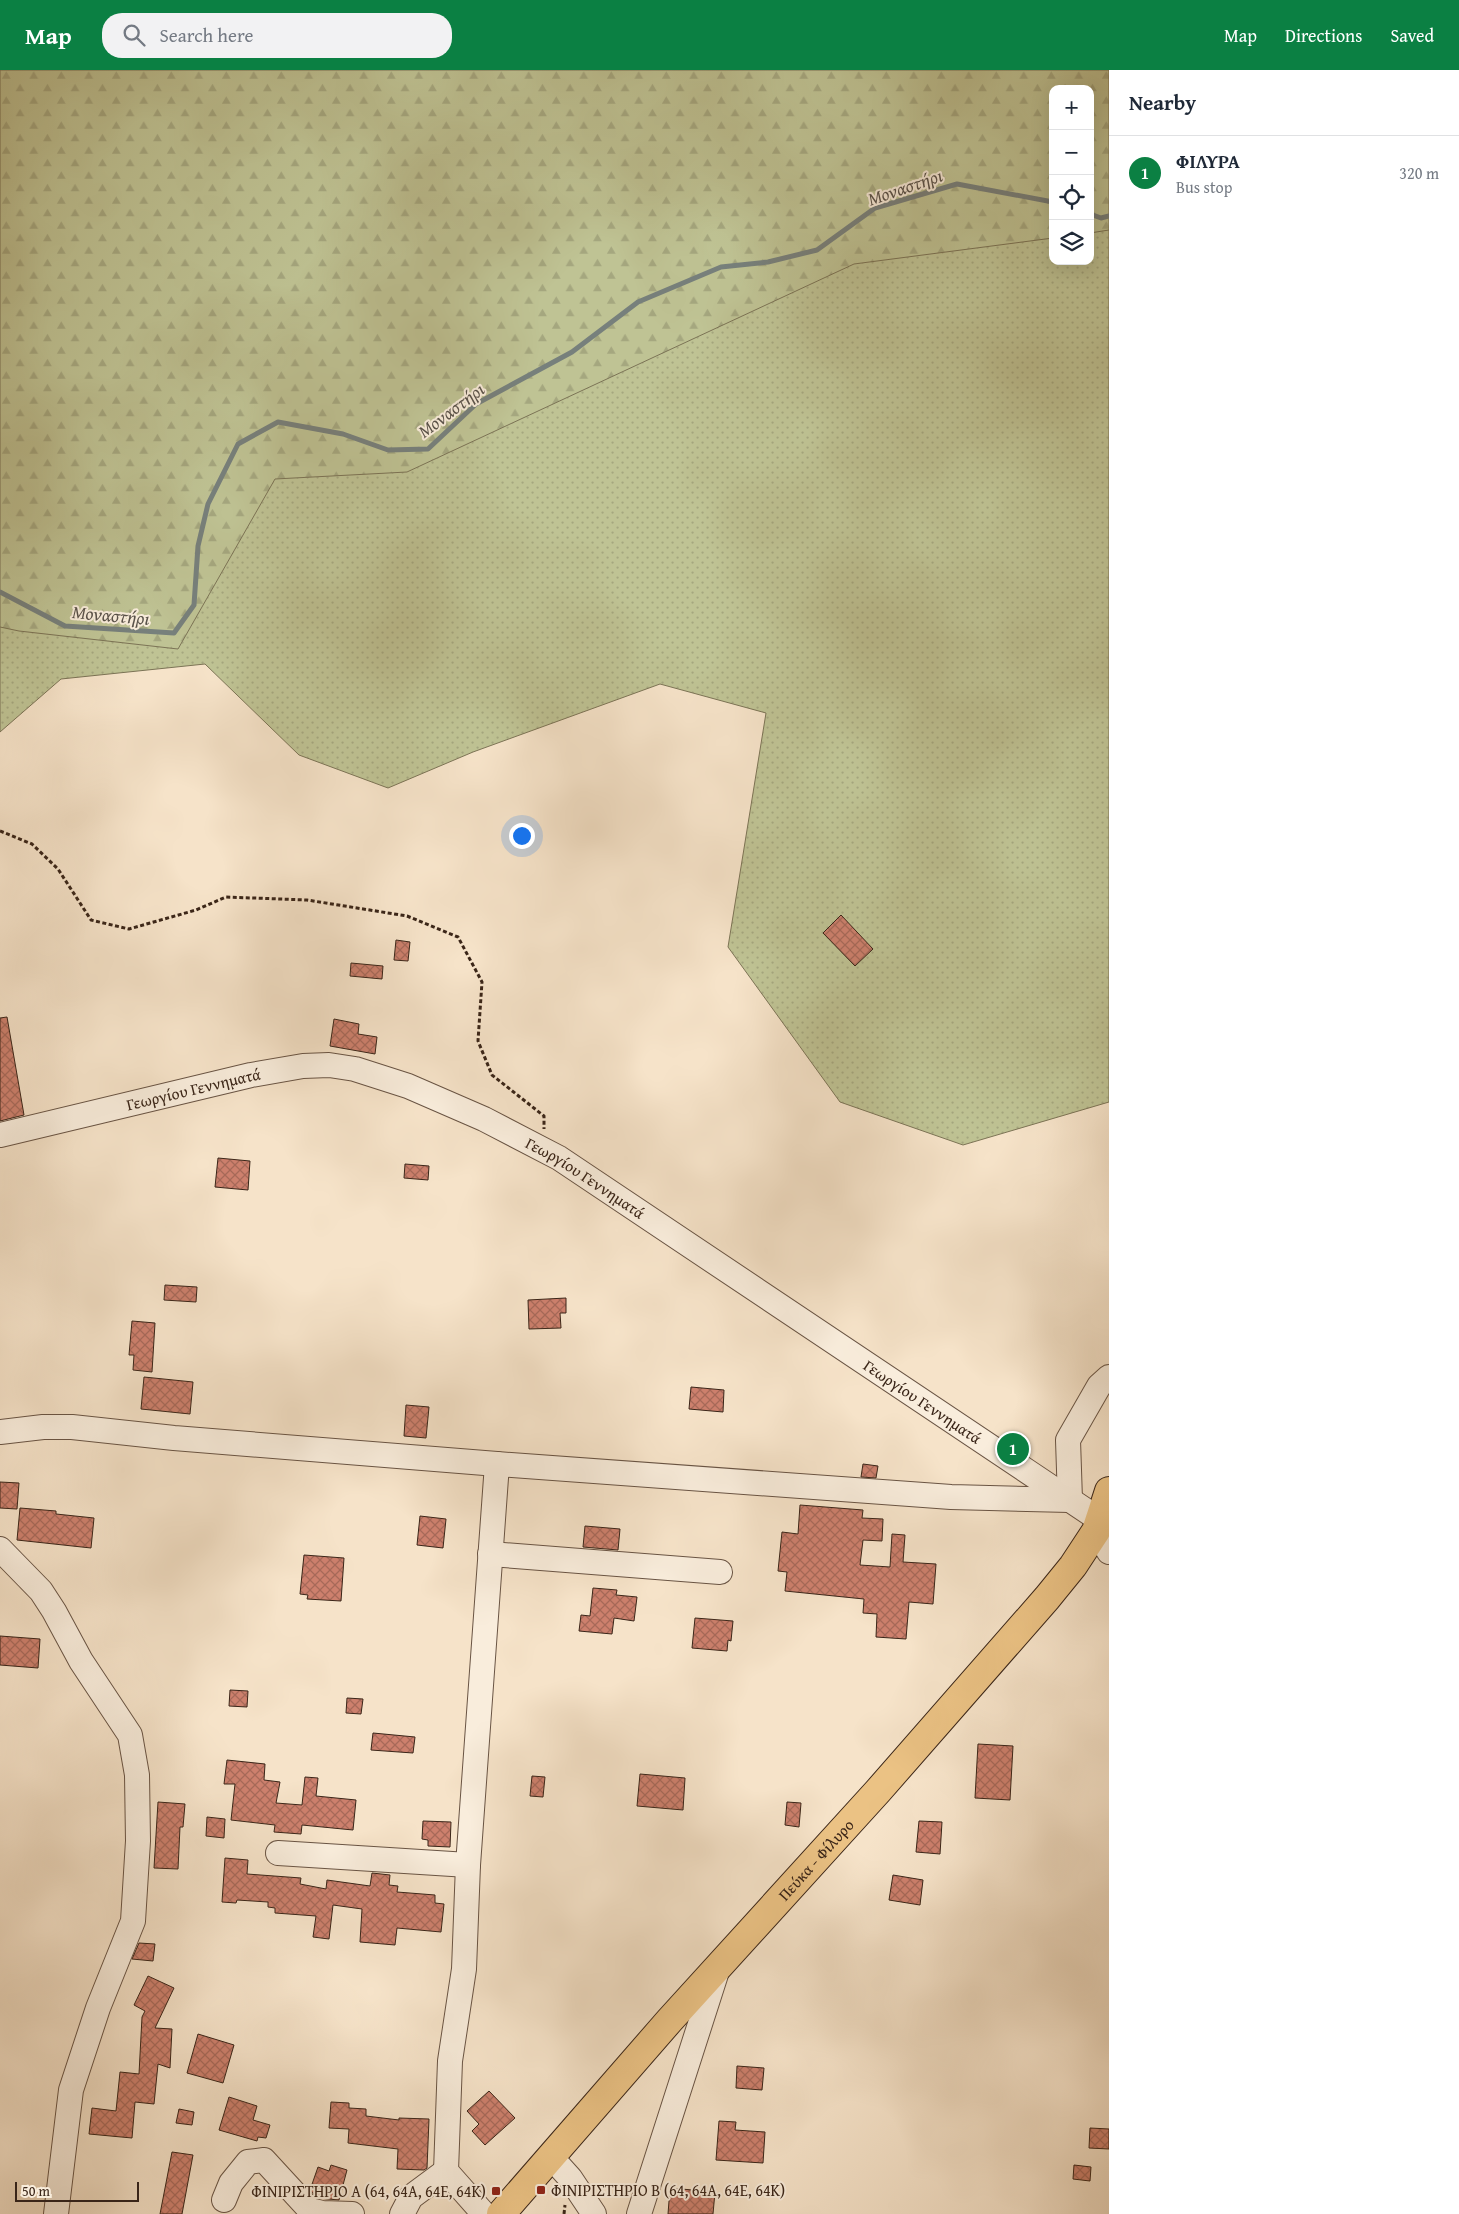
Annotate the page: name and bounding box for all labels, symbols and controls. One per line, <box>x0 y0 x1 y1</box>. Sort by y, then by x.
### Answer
search box <box>102 13 452 58</box>
text: Map <box>25 18 72 53</box>
icon: search <box>120 21 148 49</box>
text: Search here <box>160 21 253 49</box>
text: Map <box>1224 22 1257 49</box>
text: Directions <box>1285 22 1362 49</box>
text: Saved <box>1390 22 1434 49</box>
map controls <box>1049 85 1094 265</box>
button: + <box>1049 85 1094 130</box>
text: Nearby <box>1129 87 1196 118</box>
button: − <box>1049 130 1094 175</box>
text: ΦΙΛΥΡΑ <box>1176 147 1240 175</box>
text: 1 <box>1141 161 1149 185</box>
text: 320 m <box>1399 161 1439 185</box>
water label: Μοναστήρι <box>864 162 946 212</box>
button: locate <box>1049 175 1094 220</box>
text: Bus stop <box>1176 175 1232 199</box>
button: layers <box>1049 220 1094 265</box>
water label: Μοναστήρι <box>412 376 490 444</box>
water label: Μοναστήρι <box>71 598 151 632</box>
your location <box>509 823 535 849</box>
street label: Γεωργίου Γεννηματά <box>124 1061 263 1116</box>
street label: Γεωργίου Γεννηματά <box>521 1131 650 1225</box>
street label: Γεωργίου Γεννηματά <box>859 1353 987 1450</box>
pin: 1 <box>997 1430 1029 1468</box>
street label: Πεύκα - Φίλυρο <box>772 1813 859 1906</box>
place label: ΦΙΝΙΡΙΣΤΗΡΙΟ B (64, 64Α, 64Ε, 64Κ) <box>551 2178 785 2202</box>
scale bar <box>15 2179 139 2202</box>
place label: ΦΙΝΙΡΙΣΤΗΡΙΟ A (64, 64Α, 64Ε, 64Κ) <box>251 2179 486 2203</box>
text: 50 m <box>22 2181 50 2201</box>
marker: ΦΙΝΙΡΙΣΤΗΡΙΟ B (64, 64Α, 64Ε, 64Κ) <box>535 2184 547 2196</box>
marker: ΦΙΝΙΡΙΣΤΗΡΙΟ A (64, 64Α, 64Ε, 64Κ) <box>490 2185 502 2197</box>

